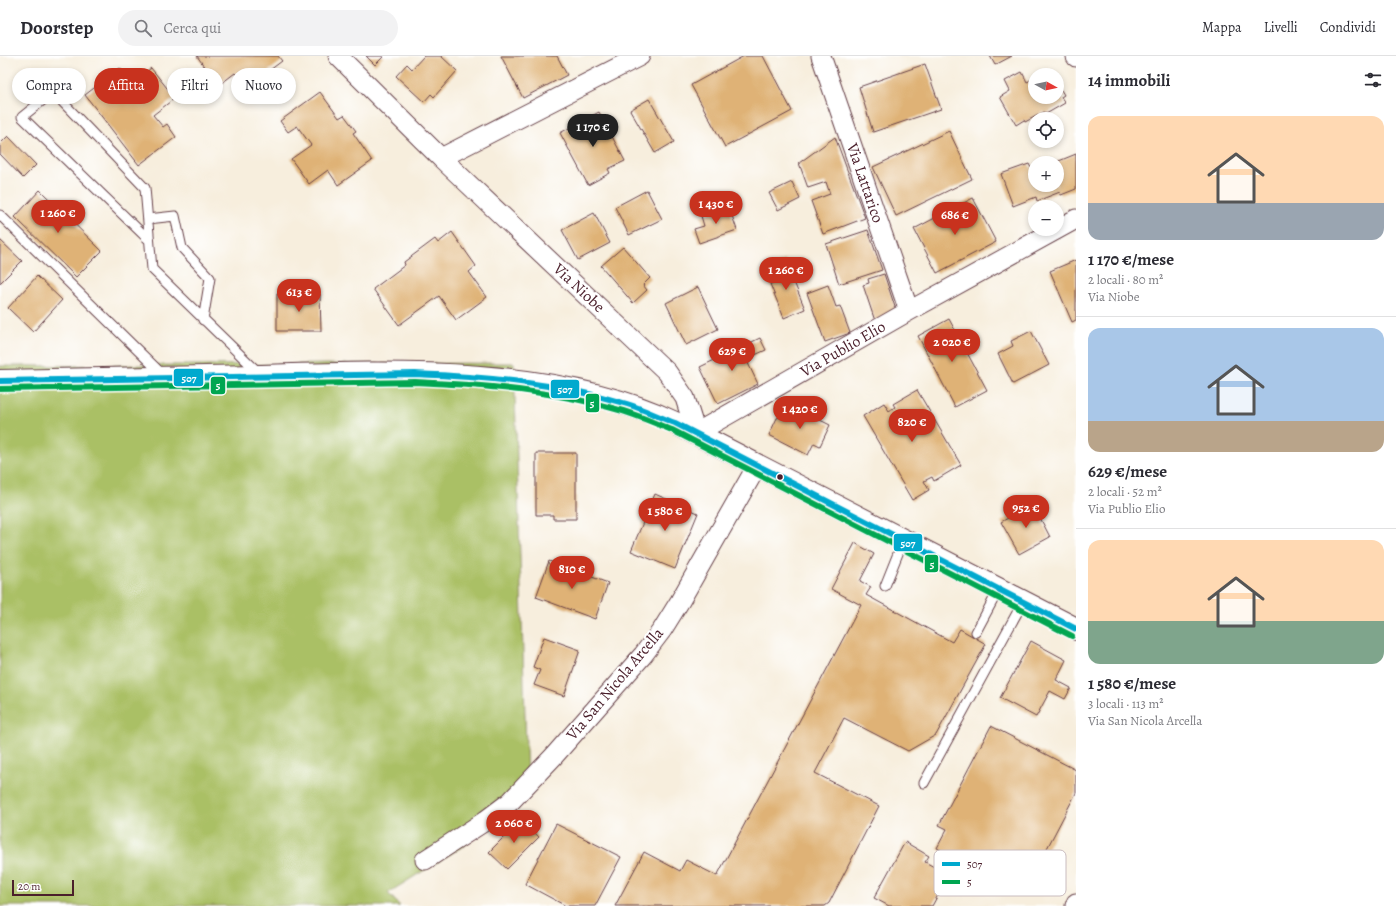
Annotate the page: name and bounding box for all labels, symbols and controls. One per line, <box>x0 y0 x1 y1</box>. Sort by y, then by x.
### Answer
search box <box>118 10 398 46</box>
text: Doorstep <box>20 15 94 41</box>
icon: search <box>132 17 154 39</box>
text: Cerca qui <box>164 18 221 38</box>
text: Mappa <box>1202 18 1242 37</box>
text: Livelli <box>1264 18 1298 37</box>
text: Condividi <box>1320 18 1376 37</box>
chip: Compra <box>12 68 86 104</box>
chip: Affitta <box>94 68 159 104</box>
chip: Filtri <box>167 68 223 104</box>
chip: Nuovo <box>231 68 296 104</box>
north arrow <box>1028 68 1064 104</box>
map controls <box>1028 68 1064 236</box>
text: 14 immobili <box>1088 69 1170 92</box>
icon: filters <box>1362 69 1384 91</box>
button: locate <box>1028 112 1064 148</box>
pin: 1 170 € <box>556 114 630 148</box>
text: 1 170 € <box>576 118 610 135</box>
street label: Via Lattarico <box>841 139 889 226</box>
icon: home <box>1200 142 1272 214</box>
button: + <box>1028 156 1064 192</box>
pin: 1 430 € <box>679 191 753 225</box>
text: 1 430 € <box>699 195 733 212</box>
pin: 1 260 € <box>21 200 95 234</box>
button: − <box>1028 200 1064 236</box>
pin: 686 € <box>927 202 983 236</box>
text: 1 260 € <box>40 204 76 221</box>
text: 686 € <box>941 206 969 223</box>
text: 1 170 €/mese <box>1088 248 1174 271</box>
pin: 1 260 € <box>749 257 823 291</box>
street label: Via Niobe <box>548 258 610 318</box>
text: 1 260 € <box>768 261 804 278</box>
text: 2 locali · 80 m² <box>1088 271 1163 288</box>
pin: 613 € <box>271 279 327 313</box>
text: 613 € <box>286 283 312 300</box>
text: Via Niobe <box>1088 288 1140 305</box>
street label: Via Publio Elio <box>795 316 890 383</box>
pin: 2 020 € <box>915 329 989 363</box>
text: 2 020 € <box>933 333 971 350</box>
pin: 629 € <box>704 338 760 372</box>
text: 629 € <box>718 342 746 359</box>
icon: home <box>1200 354 1272 426</box>
line badge: 507 <box>173 368 204 387</box>
text: 507 <box>182 371 197 386</box>
line badge: 5 <box>210 376 226 395</box>
text: 5 <box>216 378 221 393</box>
line badge: 507 <box>550 379 580 399</box>
text: 507 <box>558 382 573 397</box>
line badge: 5 <box>585 393 600 413</box>
text: 5 <box>590 396 595 411</box>
pin: 1 420 € <box>763 396 837 430</box>
text: 1 420 € <box>782 400 818 417</box>
pin: 820 € <box>884 409 940 443</box>
text: 820 € <box>898 413 926 430</box>
text: 629 €/mese <box>1088 460 1167 483</box>
unlabelled marker <box>775 472 785 482</box>
text: 2 locali · 52 m² <box>1088 483 1162 500</box>
pin: 952 € <box>998 495 1054 529</box>
pin: 1 580 € <box>628 498 702 532</box>
text: 952 € <box>1012 499 1040 516</box>
text: Via Publio Elio <box>1088 500 1165 517</box>
text: 1 580 € <box>648 502 682 519</box>
line badge: 507 <box>893 533 923 552</box>
text: 507 <box>901 536 916 551</box>
line badge: 5 <box>924 554 939 573</box>
pin: 810 € <box>544 556 600 590</box>
text: 5 <box>930 557 935 572</box>
text: 810 € <box>558 560 586 577</box>
icon: home <box>1200 566 1272 638</box>
street label: Via San Nicola Arcella <box>561 623 669 746</box>
text: 1 580 €/mese <box>1088 672 1176 695</box>
text: 3 locali · 113 m² <box>1088 695 1164 712</box>
text: Via San Nicola Arcella <box>1088 712 1202 729</box>
pin: 2 060 € <box>477 810 551 844</box>
text: 2 060 € <box>495 814 533 831</box>
legend <box>934 850 1066 896</box>
text: 507 <box>967 857 983 872</box>
text: 5 <box>967 875 972 890</box>
scale bar <box>12 878 74 897</box>
text: 20 m <box>18 879 40 894</box>

